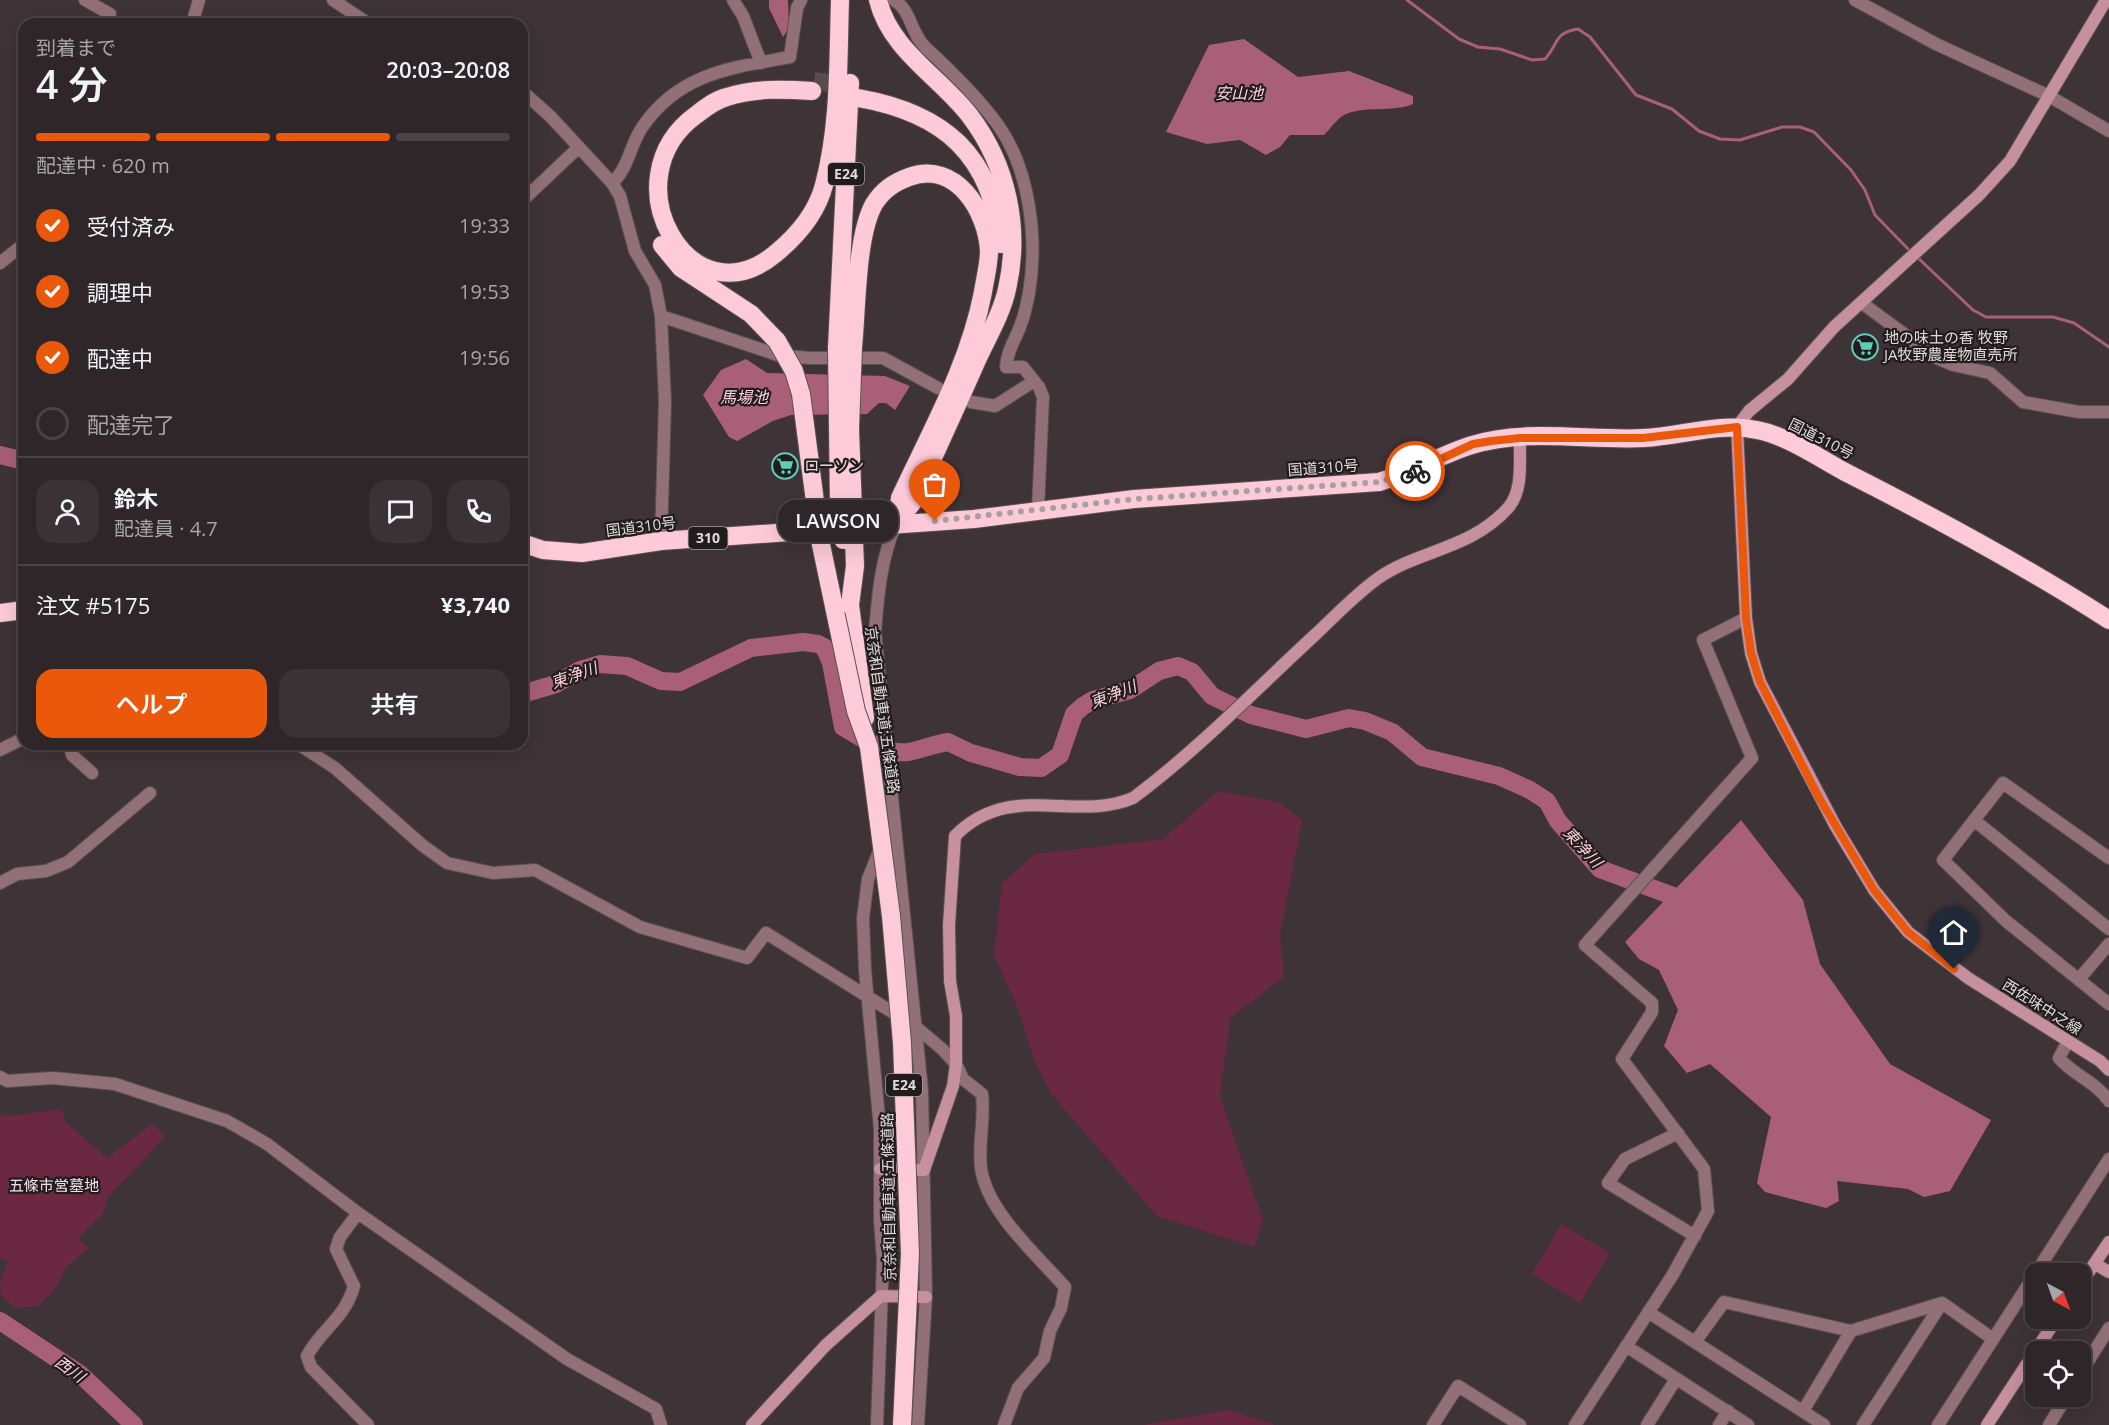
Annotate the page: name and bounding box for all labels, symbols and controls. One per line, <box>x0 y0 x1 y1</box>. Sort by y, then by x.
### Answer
text: 到着まで <box>36 34 116 61</box>
text: 20:03–20:08 <box>386 54 510 84</box>
text: 4 分 <box>36 57 107 110</box>
water label: 安山池 <box>1215 82 1265 104</box>
text: 配達中 · 620 m <box>36 152 170 179</box>
road number: E24 <box>828 163 864 185</box>
icon: check <box>36 209 69 242</box>
text: 受付済み <box>87 211 175 241</box>
text: 19:33 <box>459 212 510 239</box>
icon: check <box>36 275 69 308</box>
text: 調理中 <box>87 277 153 307</box>
text: 19:53 <box>459 278 510 305</box>
place label: 地の味土の香 牧野 JA牧野農産物直売所 <box>1882 327 2018 364</box>
supermarket icon: 地の味土の香 牧野 JA牧野農産物直売所 <box>1850 332 1880 362</box>
icon: check <box>36 341 69 374</box>
text: 配達中 <box>87 343 153 373</box>
text: 19:56 <box>459 344 510 371</box>
water label: 馬場池 <box>720 386 770 408</box>
text: 配達完了 <box>87 409 175 439</box>
street label: 国道310号 <box>1785 413 1858 463</box>
courier <box>1385 441 1445 501</box>
supermarket icon: ローソン <box>770 451 800 481</box>
place label: ローソン <box>804 455 864 475</box>
street label: 国道310号 <box>1287 455 1359 479</box>
icon: bike <box>1399 455 1432 488</box>
pin <box>909 459 960 521</box>
icon: bag <box>918 468 951 501</box>
button: person <box>36 480 99 543</box>
button: chat <box>369 480 432 543</box>
button: phone <box>447 480 510 543</box>
text: 鈴木 <box>114 483 158 513</box>
callout: LAWSON <box>779 500 899 542</box>
text: LAWSON <box>795 507 881 534</box>
street label: 国道310号 <box>605 512 677 540</box>
text: 配達員 · 4.7 <box>114 515 218 542</box>
road number: 310 <box>688 527 728 549</box>
text: ¥3,740 <box>441 589 510 619</box>
text: 注文 #5175 <box>36 590 150 620</box>
street label: 京奈和自動車道;五條道路 <box>861 625 905 795</box>
water label: 東浄川 <box>548 656 602 694</box>
button: ヘルプ <box>36 669 267 738</box>
button: 共有 <box>279 669 510 738</box>
water label: 東浄川 <box>1087 674 1141 713</box>
water label: 東浄川 <box>1559 822 1609 874</box>
pin <box>1928 907 1979 969</box>
icon: home <box>1937 916 1970 949</box>
street label: 西佐味中之線 <box>1999 974 2086 1038</box>
road number: E24 <box>886 1074 922 1096</box>
street label: 京奈和自動車道;五條道路 <box>877 1112 899 1282</box>
park label: 五條市営墓地 <box>9 1175 99 1195</box>
north arrow <box>2025 1263 2091 1329</box>
map controls <box>2025 1263 2091 1407</box>
button: locate <box>2025 1341 2091 1407</box>
water label: 西川 <box>51 1351 91 1388</box>

